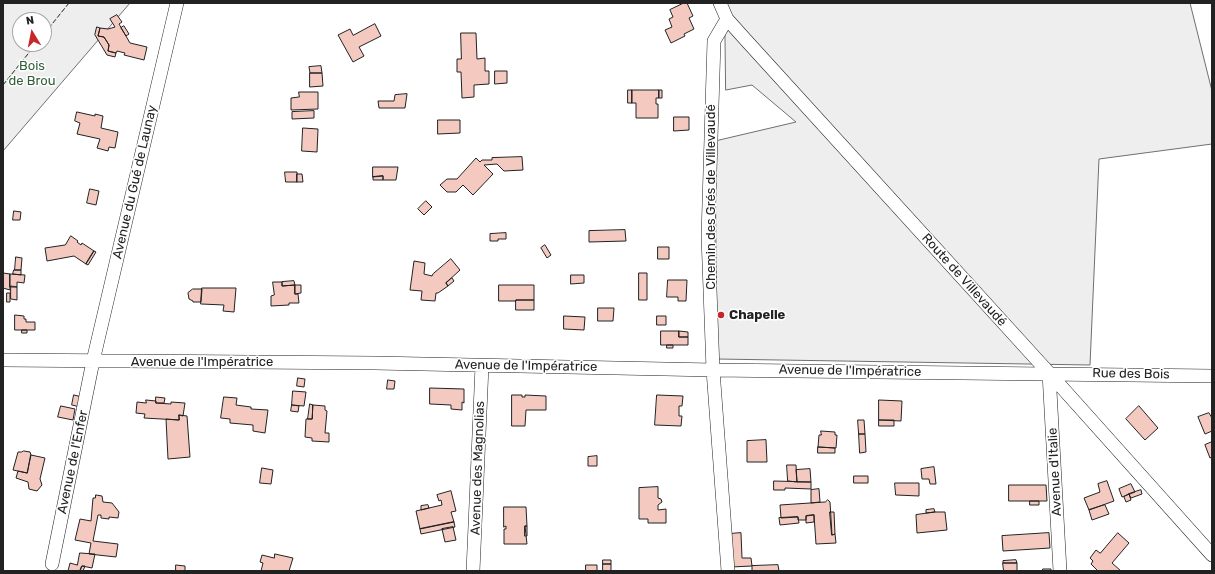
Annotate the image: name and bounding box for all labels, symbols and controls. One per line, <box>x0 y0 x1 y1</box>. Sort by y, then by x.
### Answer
north arrow <box>12 12 52 52</box>
text: N <box>25 14 35 28</box>
park label: Bois de Brou <box>9 58 55 89</box>
street label: Avenue du Gué de Launay <box>110 104 160 260</box>
street label: Chemin des Grés de Villevaudé <box>703 104 719 290</box>
street label: Route de Villevaudé <box>918 230 1010 330</box>
place label: Chapelle <box>729 307 785 323</box>
marker: Chapelle <box>716 310 726 320</box>
street label: Avenue de l'Impératrice <box>131 354 273 370</box>
street label: Avenue de l'Impératrice <box>455 357 597 375</box>
street label: Avenue de l'Impératrice <box>779 362 921 380</box>
street label: Rue des Bois <box>1092 366 1170 382</box>
street label: Avenue des Magnolias <box>468 401 488 535</box>
street label: Avenue de l'Enfer <box>54 409 92 515</box>
street label: Avenue d'Italie <box>1045 427 1065 517</box>

